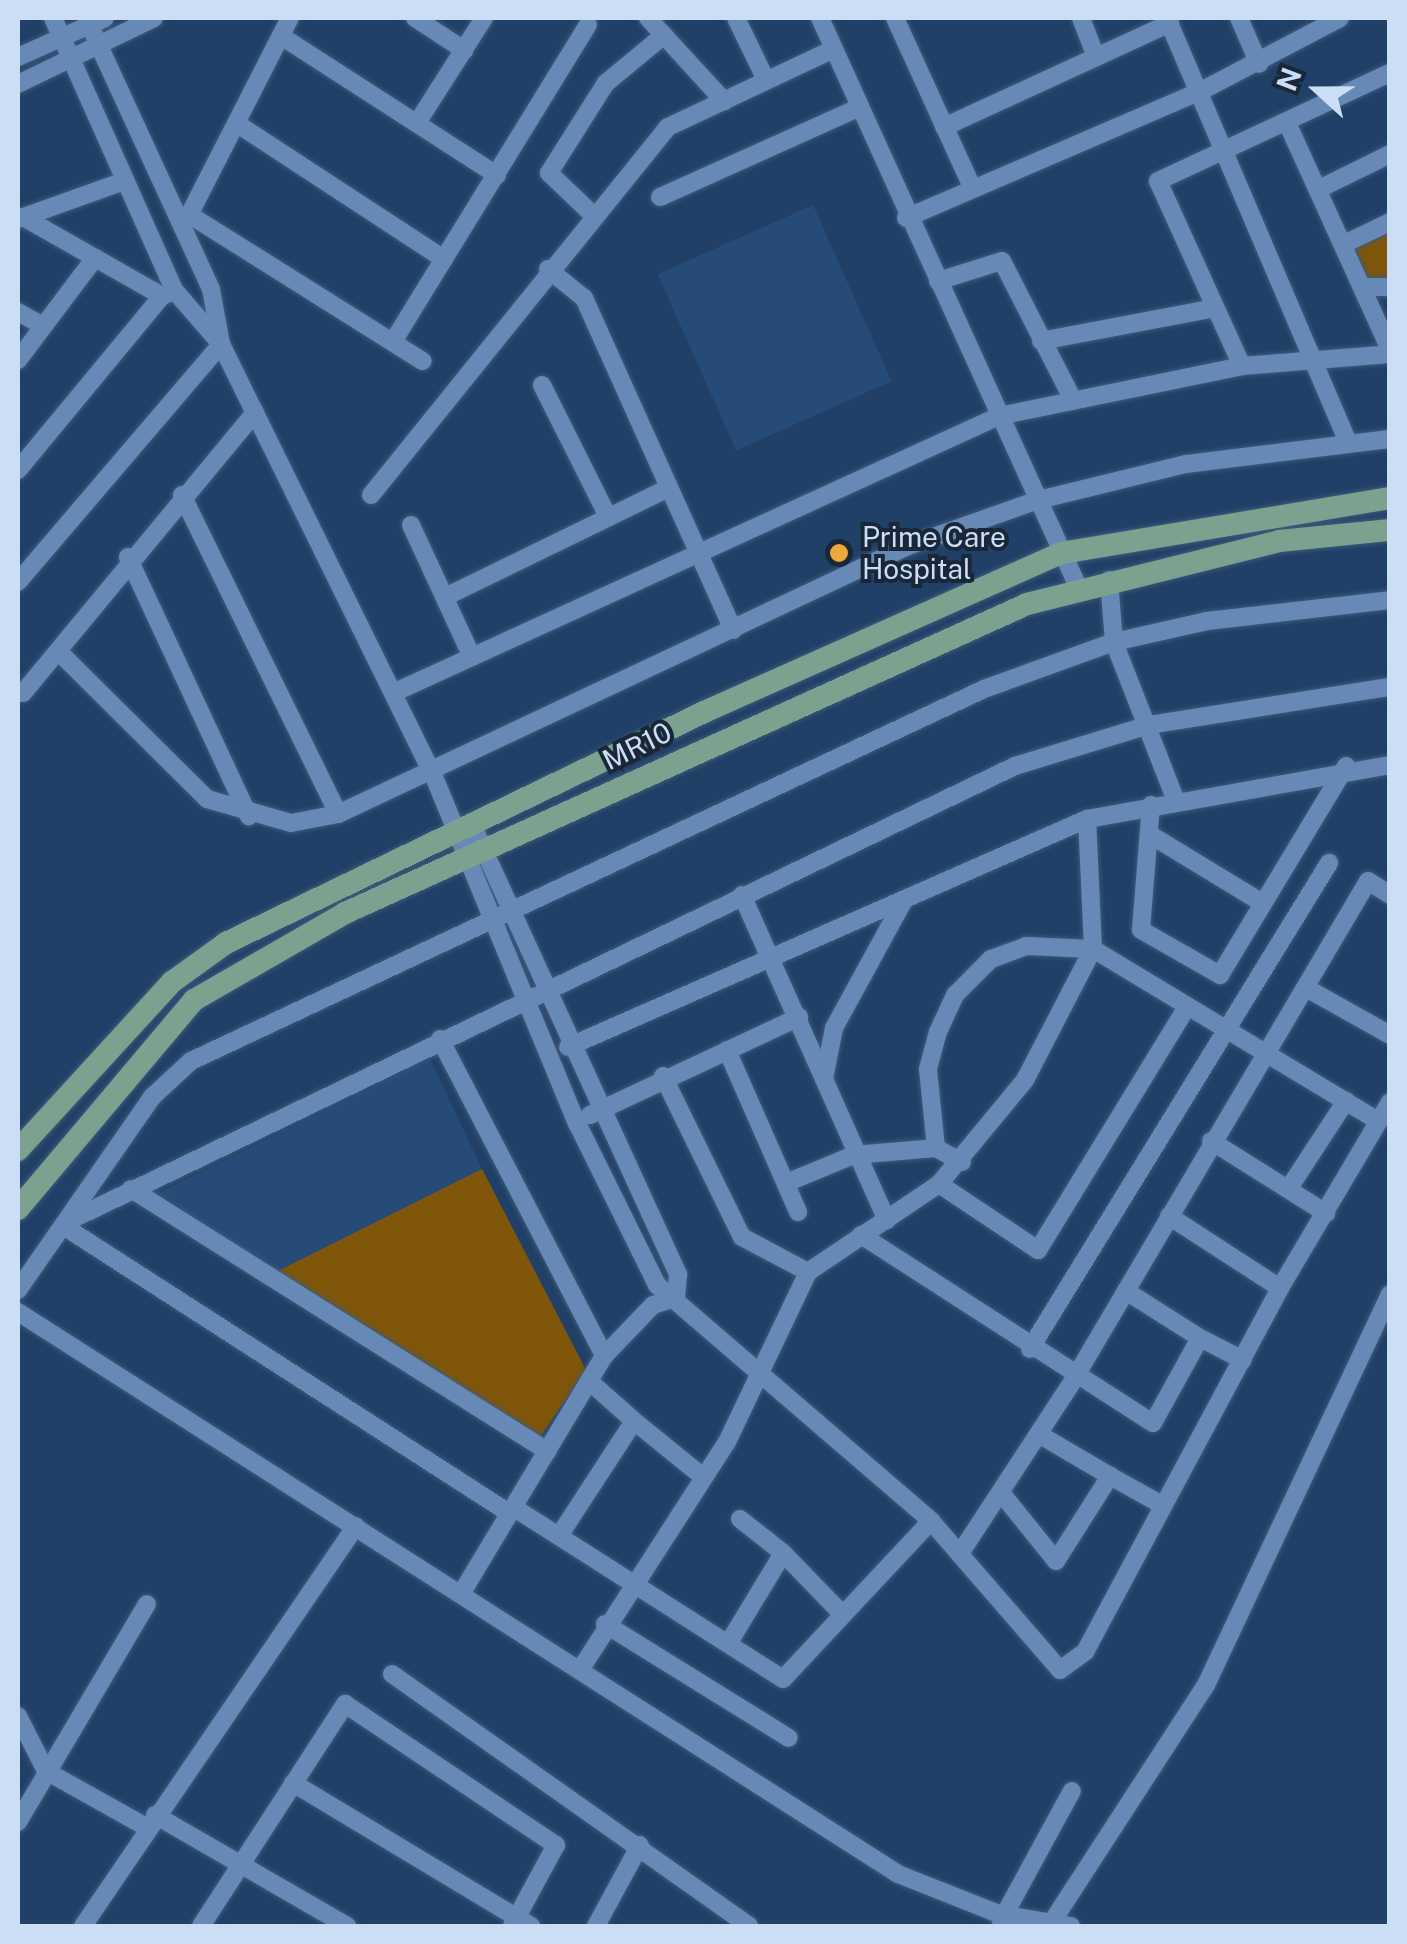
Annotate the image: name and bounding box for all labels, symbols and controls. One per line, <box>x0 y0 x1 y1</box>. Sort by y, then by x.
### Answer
north arrow <box>1267 40 1367 140</box>
text: N <box>1269 63 1308 95</box>
place label: Prime Care Hospital <box>862 520 1006 586</box>
marker: Prime Care Hospital <box>826 540 852 566</box>
street label: MR10 <box>597 715 677 777</box>

